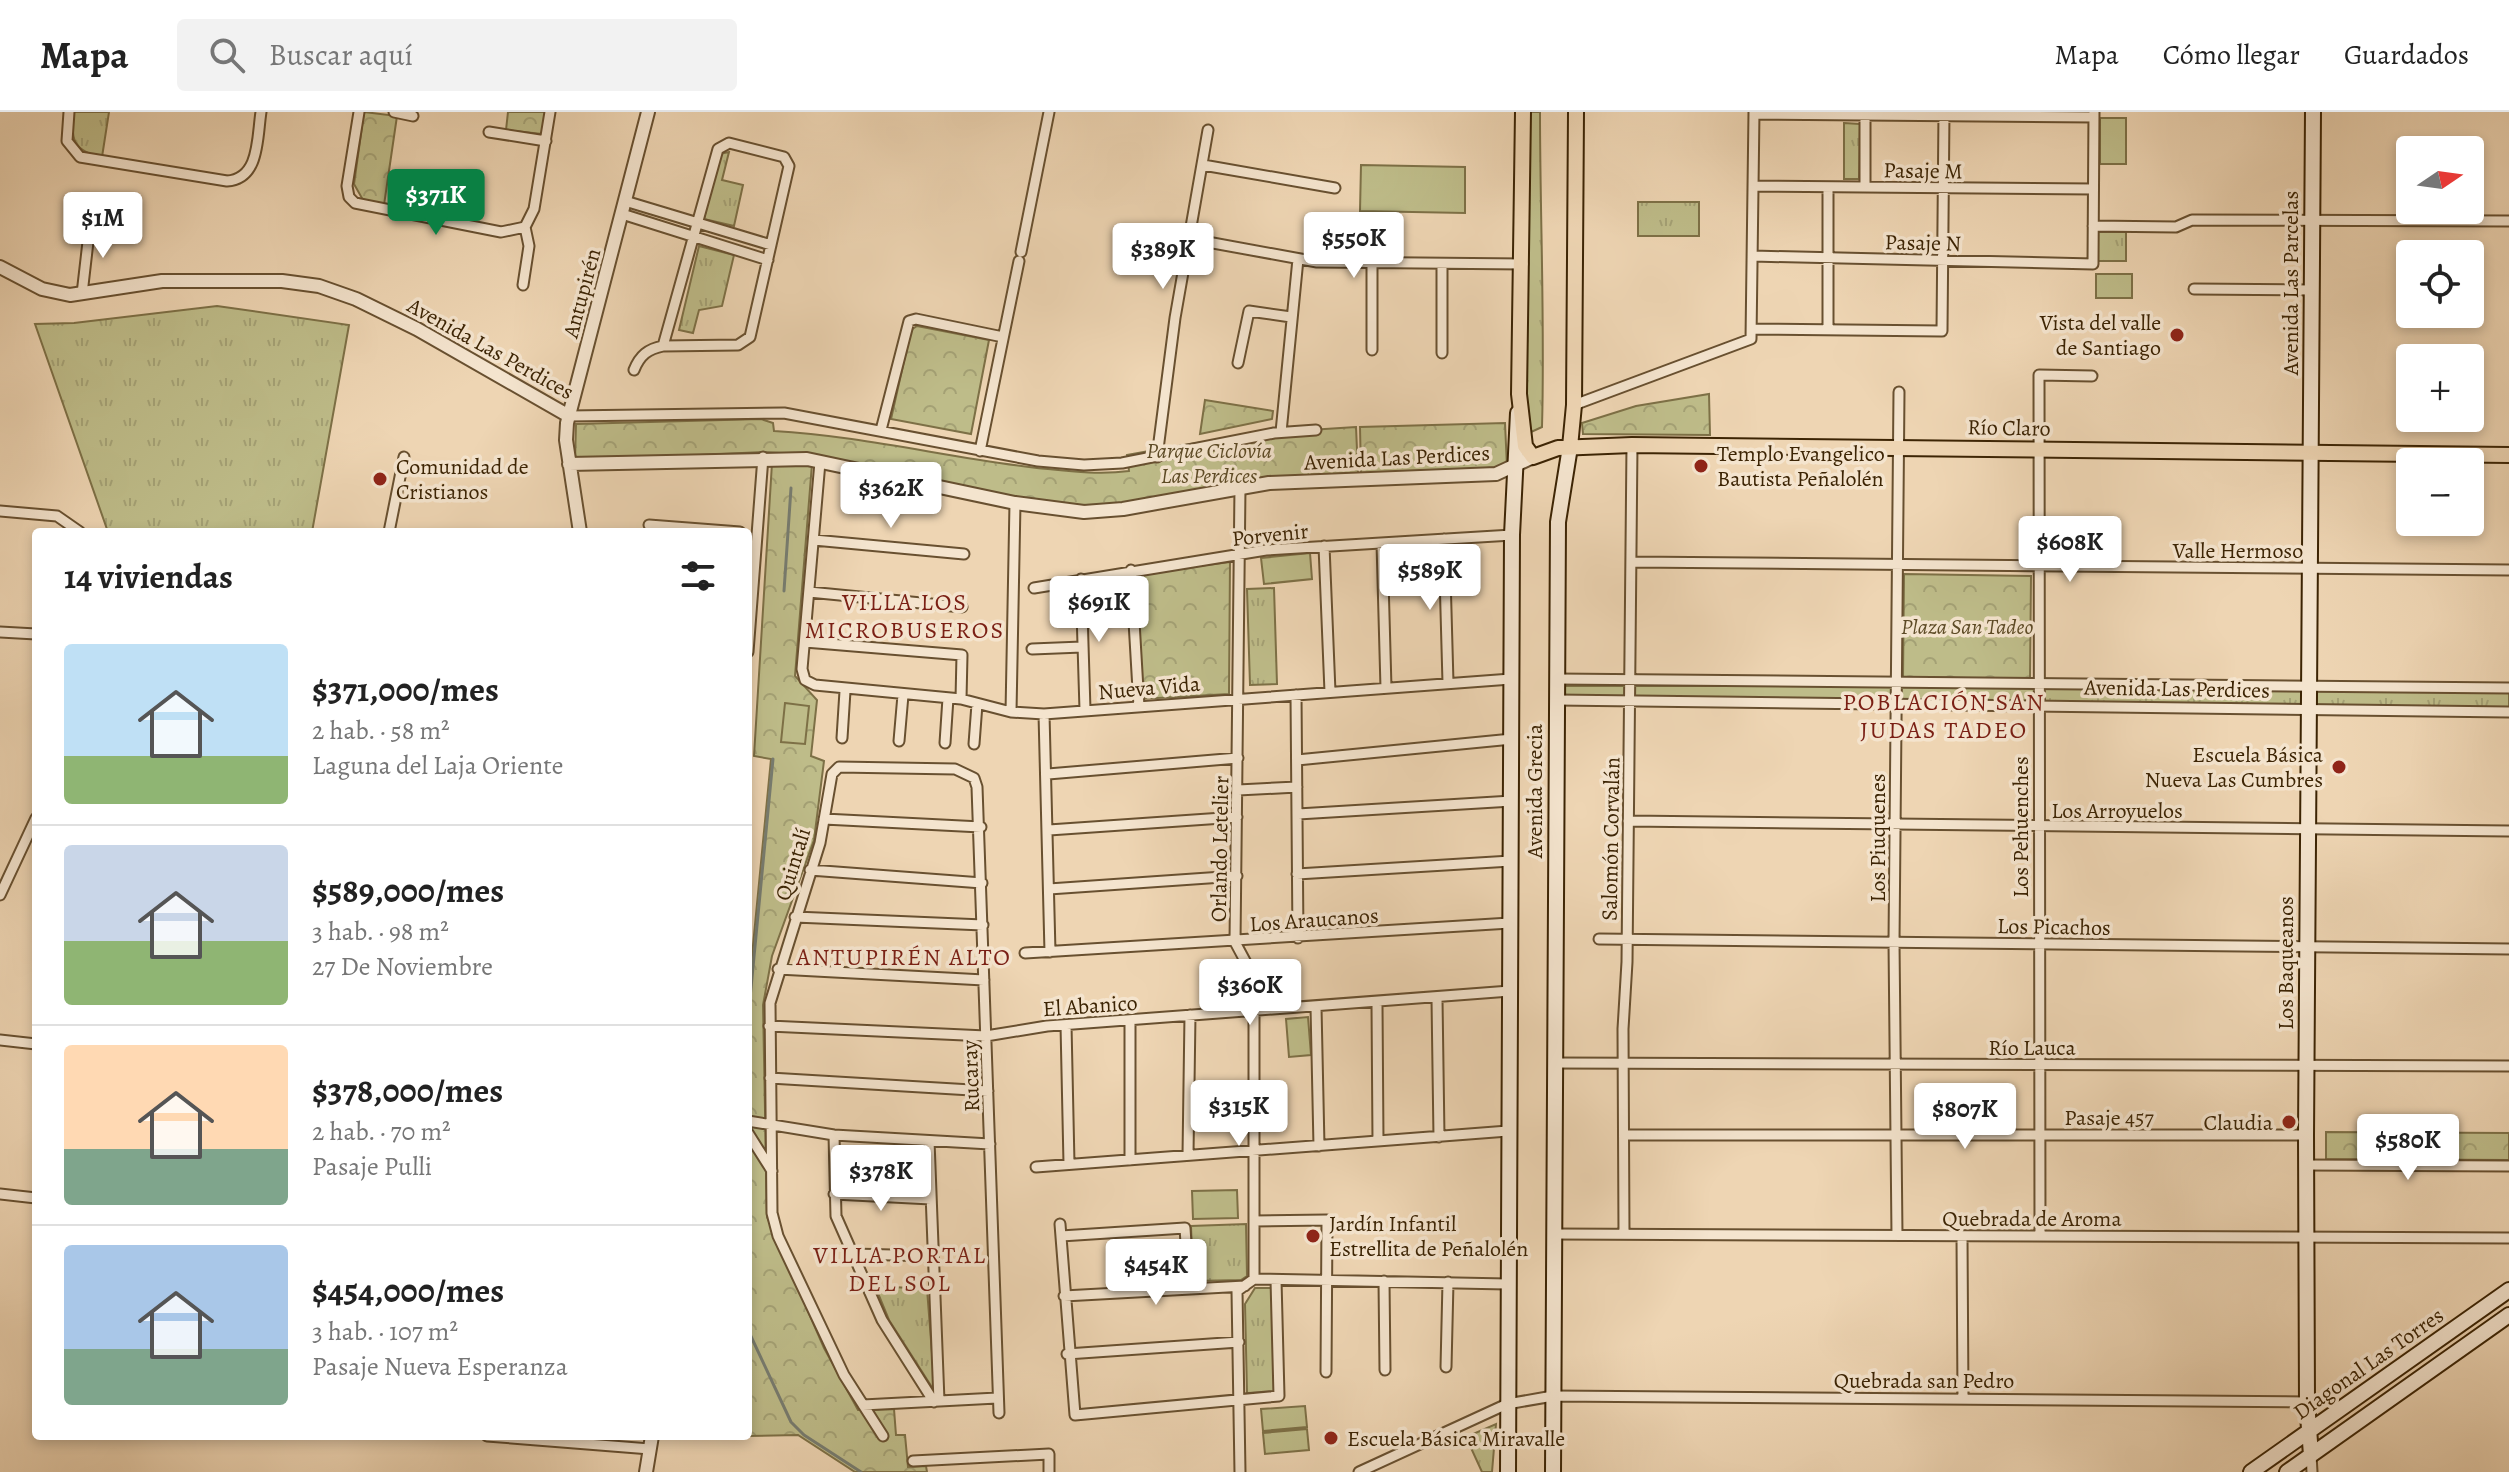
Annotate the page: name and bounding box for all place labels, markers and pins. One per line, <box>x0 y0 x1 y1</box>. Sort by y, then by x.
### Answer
pin: $371K <box>380 169 492 237</box>
pin: $1M <box>64 192 142 260</box>
pin: $550K <box>1298 212 1410 280</box>
pin: $389K <box>1107 223 1219 291</box>
place label: Vista del valle de Santiago <box>2039 308 2161 363</box>
marker: Vista del valle de Santiago <box>2168 326 2186 344</box>
place label: Templo Evangelico Bautista Peñalolén <box>1717 439 1885 494</box>
place label: Comunidad de Cristianos <box>396 452 529 507</box>
marker: Templo Evangelico Bautista Peñalolén <box>1692 457 1710 475</box>
pin: $362K <box>835 462 947 530</box>
marker: Comunidad de Cristianos <box>371 470 389 488</box>
pin: $608K <box>2014 516 2126 584</box>
pin: $589K <box>1374 544 1486 612</box>
pin: $691K <box>1043 576 1155 644</box>
place label: Escuela Básica Nueva Las Cumbres <box>2145 740 2324 795</box>
marker: Escuela Básica Nueva Las Cumbres <box>2330 758 2348 776</box>
pin: $360K <box>1194 959 1306 1027</box>
pin: $315K <box>1183 1080 1295 1148</box>
pin: $807K <box>1909 1083 2021 1151</box>
place label: Claudia <box>2203 1108 2274 1138</box>
marker: Claudia <box>2280 1113 2298 1131</box>
pin: $580K <box>2352 1114 2464 1182</box>
pin: $378K <box>825 1145 937 1213</box>
place label: Jardín Infantil Estrellita de Peñalolén <box>1329 1209 1528 1264</box>
marker: Jardín Infantil Estrellita de Peñalolén <box>1304 1227 1322 1245</box>
pin: $454K <box>1100 1239 1212 1307</box>
place label: Escuela Básica Miravalle <box>1347 1424 1565 1454</box>
marker: Escuela Básica Miravalle <box>1322 1429 1340 1447</box>

